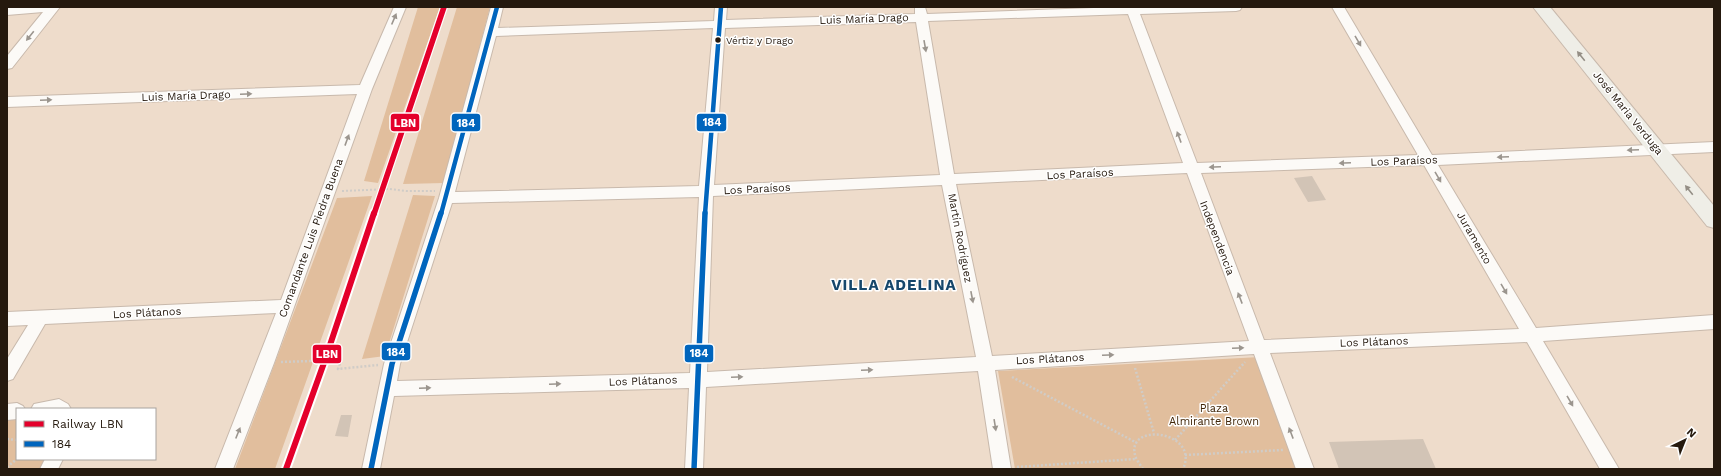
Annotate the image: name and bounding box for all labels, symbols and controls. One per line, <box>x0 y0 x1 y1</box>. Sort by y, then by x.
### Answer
street label: Luis María Drago <box>819 11 909 27</box>
one-way arrow <box>392 13 398 25</box>
one-way arrow <box>26 31 35 42</box>
marker: Vértiz y Drago <box>713 35 723 45</box>
place label: Vértiz y Drago <box>726 35 793 46</box>
one-way arrow <box>1354 35 1361 47</box>
one-way arrow <box>923 39 929 52</box>
one-way arrow <box>1577 51 1585 61</box>
street label: José Maria Verduga <box>1590 68 1666 158</box>
street label: Luis María Drago <box>141 88 231 104</box>
one-way arrow <box>240 90 252 97</box>
one-way arrow <box>40 97 52 104</box>
line badge: LBN <box>390 113 420 132</box>
line badge: 184 <box>451 113 481 132</box>
line badge: 184 <box>696 113 727 132</box>
text: 184 <box>703 116 721 129</box>
text: LBN <box>394 117 416 130</box>
text: 184 <box>457 117 475 130</box>
one-way arrow <box>1176 131 1182 143</box>
one-way arrow <box>344 134 350 146</box>
one-way arrow <box>1627 147 1639 154</box>
street label: Los Paraísos <box>1370 153 1438 169</box>
one-way arrow <box>1497 153 1509 160</box>
street label: Comandante Luis Piedra Buena <box>276 157 346 319</box>
one-way arrow <box>1338 160 1351 166</box>
one-way arrow <box>1208 164 1221 170</box>
street label: Los Paraísos <box>1046 166 1114 182</box>
one-way arrow <box>1434 171 1441 183</box>
street label: Los Paraísos <box>723 181 791 197</box>
one-way arrow <box>1685 184 1694 195</box>
street label: Martín Rodríguez <box>945 192 975 284</box>
street label: Independencia <box>1197 199 1237 277</box>
street label: Juramento <box>1454 210 1494 266</box>
district label: VILLA ADELINA <box>831 276 957 294</box>
one-way arrow <box>1500 283 1507 295</box>
one-way arrow <box>969 291 975 303</box>
one-way arrow <box>1237 291 1243 303</box>
street label: Los Plátanos <box>112 305 182 321</box>
street label: Los Plátanos <box>1339 334 1409 350</box>
line badge: 184 <box>381 342 411 361</box>
line badge: LBN <box>312 344 342 364</box>
line badge: 184 <box>684 344 714 363</box>
one-way arrow <box>1232 344 1244 351</box>
text: 184 <box>387 346 405 359</box>
text: 184 <box>690 347 708 360</box>
text: LBN <box>316 348 338 361</box>
street label: Los Plátanos <box>1015 351 1085 367</box>
one-way arrow <box>1102 352 1114 359</box>
one-way arrow <box>861 366 873 373</box>
street label: Los Plátanos <box>608 373 678 389</box>
one-way arrow <box>731 374 743 381</box>
one-way arrow <box>549 381 562 387</box>
one-way arrow <box>419 384 431 391</box>
one-way arrow <box>1566 395 1573 407</box>
park label: Plaza Almirante Brown <box>1169 402 1259 428</box>
legend <box>16 408 156 460</box>
text: Railway LBN <box>52 417 124 431</box>
one-way arrow <box>992 419 998 431</box>
north arrow <box>1665 420 1705 460</box>
one-way arrow <box>236 426 242 438</box>
one-way arrow <box>1288 426 1294 438</box>
text: N <box>1684 426 1699 441</box>
text: 184 <box>52 437 71 451</box>

